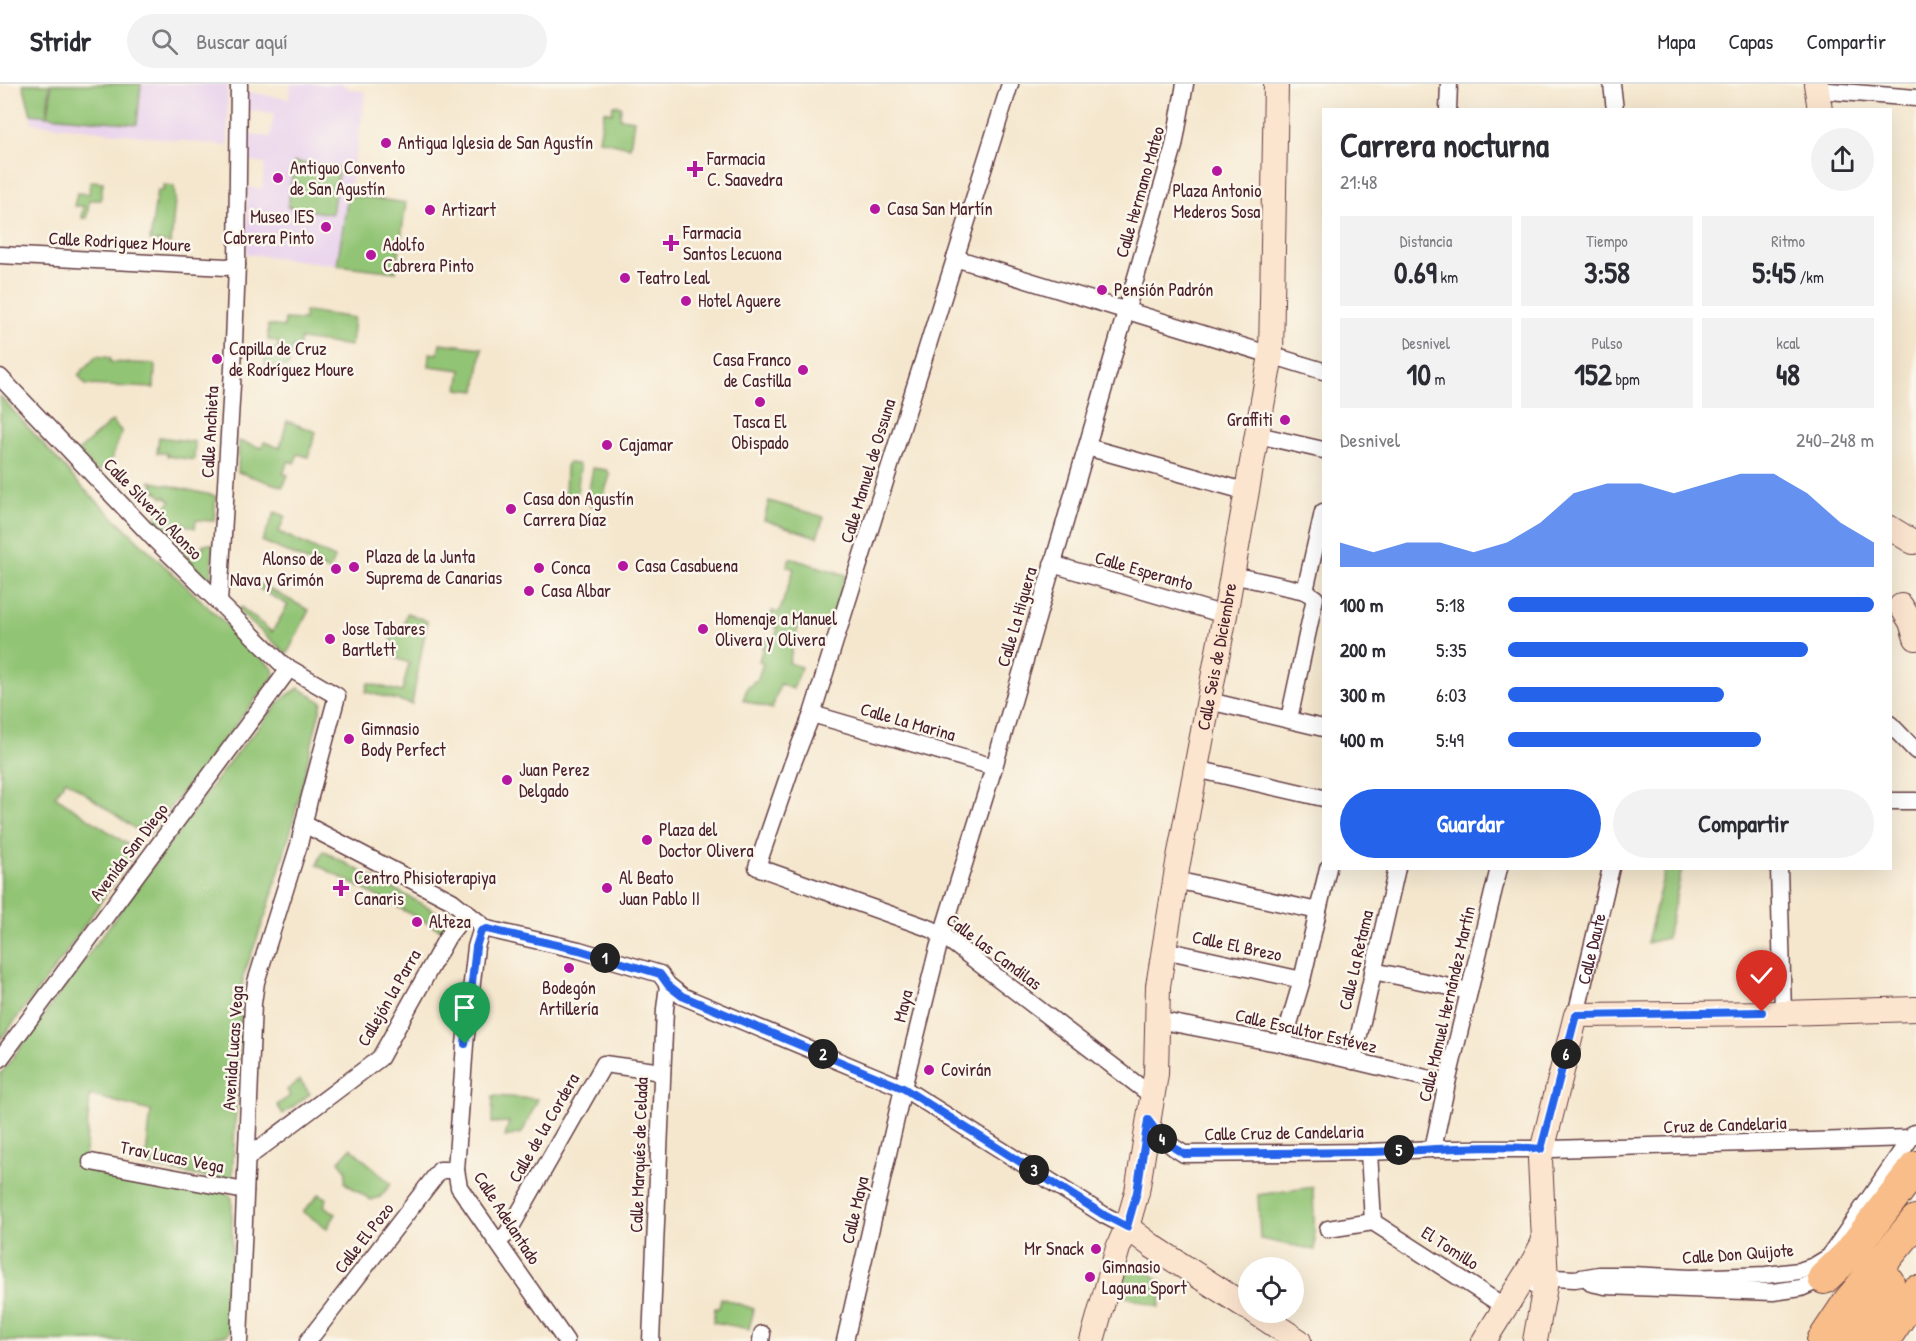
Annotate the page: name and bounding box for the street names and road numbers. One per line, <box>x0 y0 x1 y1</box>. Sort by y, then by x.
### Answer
street label: Calle Hermano Mateo <box>1109 123 1170 261</box>
street label: Calle Rodriguez Moure <box>48 225 192 258</box>
street label: Calle Anchieta <box>195 385 224 479</box>
street label: Calle Manuel de Ossuna <box>834 396 901 546</box>
street label: Calle Silverio Alonso <box>98 452 209 565</box>
street label: Calle Esperanto <box>1092 545 1196 596</box>
street label: Calle La Higuera <box>990 564 1043 670</box>
street label: Calle Seis de Diciembre <box>1190 581 1242 732</box>
street label: Calle La Marina <box>858 696 959 747</box>
street label: Avenida San Diego <box>84 798 174 906</box>
street label: Calle Manuel Hernández Martín <box>1412 904 1481 1104</box>
street label: Calle las Candilas <box>941 907 1047 996</box>
street label: Calle La Retama <box>1332 907 1379 1012</box>
street label: Calle Daute <box>1571 911 1612 987</box>
street label: Calle El Brezo <box>1190 924 1284 967</box>
street label: Callejón la Parra <box>351 945 426 1051</box>
street label: Avenida Lucas Vega <box>216 985 249 1111</box>
street label: Maya <box>886 987 919 1025</box>
street label: Calle Escultor Estévez <box>1233 1002 1380 1059</box>
street label: Calle de la Cordera <box>502 1068 585 1187</box>
street label: Calle Marqués de Celada <box>623 1077 654 1233</box>
street label: Cruz de Candelaria <box>1663 1110 1787 1139</box>
street label: Calle Cruz de Candelaria <box>1204 1119 1364 1146</box>
street label: Trav Lucas Vega <box>118 1134 226 1179</box>
street label: Calle Adelantado <box>468 1166 547 1269</box>
street label: Calle Maya <box>835 1174 874 1246</box>
street label: Calle El Pozo <box>328 1197 399 1278</box>
street label: El Tomillo <box>1417 1220 1484 1275</box>
street label: Calle Don Quijote <box>1681 1237 1795 1270</box>

